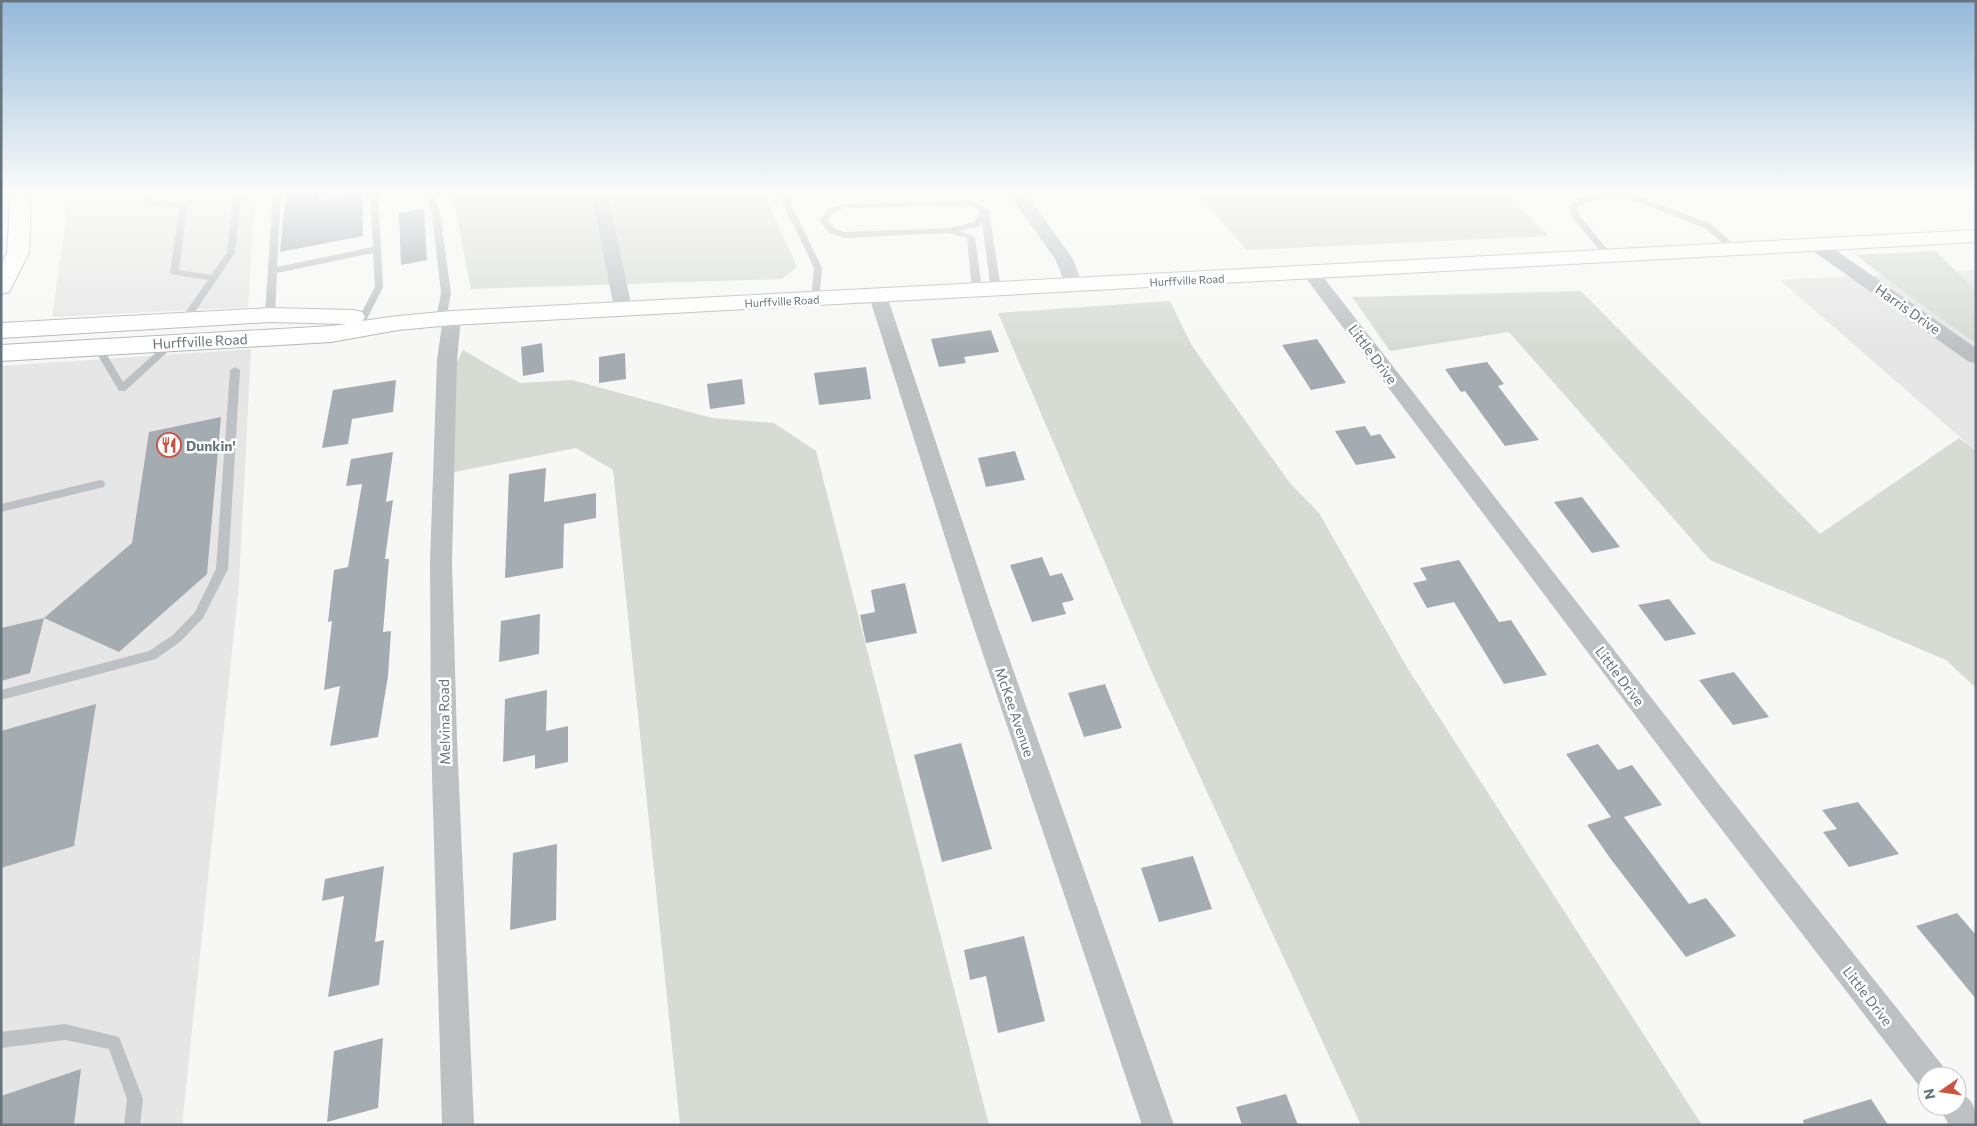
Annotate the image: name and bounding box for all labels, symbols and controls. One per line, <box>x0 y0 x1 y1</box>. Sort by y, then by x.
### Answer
street label: Hurffville Road <box>1149 272 1225 288</box>
street label: Harris Drive <box>1872 280 1944 338</box>
street label: Hurffville Road <box>744 293 820 309</box>
street label: Little Drive <box>1345 321 1401 387</box>
street label: Hurffville Road <box>152 330 248 352</box>
restaurant icon: Dunkin' <box>156 432 182 458</box>
place label: Dunkin' <box>186 437 236 454</box>
street label: Little Drive <box>1592 643 1648 709</box>
street label: McKee Avenue <box>992 665 1038 759</box>
street label: Melvina Road <box>435 679 453 765</box>
street label: Little Drive <box>1840 963 1896 1029</box>
north arrow <box>1917 1066 1967 1116</box>
text: N <box>1919 1087 1938 1101</box>

